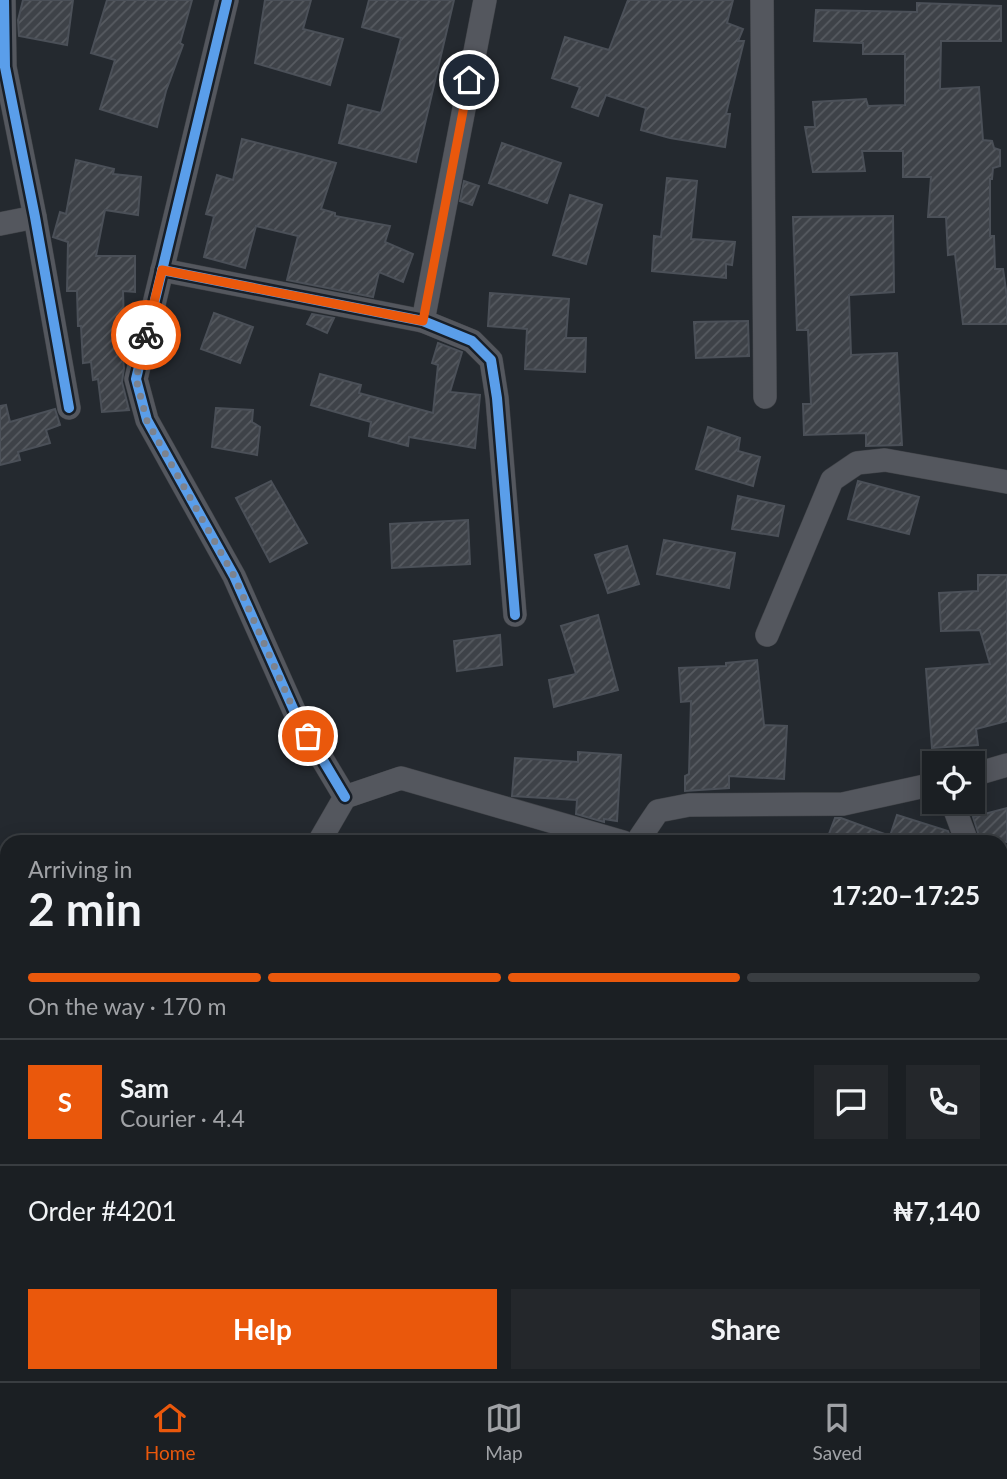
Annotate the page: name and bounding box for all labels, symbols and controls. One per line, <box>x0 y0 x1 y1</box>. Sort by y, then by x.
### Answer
pin <box>439 50 499 110</box>
icon: home <box>450 61 488 99</box>
courier <box>111 300 181 370</box>
icon: bike <box>127 316 165 354</box>
pin <box>278 706 338 766</box>
icon: bag <box>289 717 327 755</box>
map controls <box>922 751 985 814</box>
button: locate <box>922 751 985 814</box>
text: Arriving in <box>28 855 132 883</box>
text: 17:20–17:25 <box>831 879 980 911</box>
text: 2 min <box>28 881 142 936</box>
text: On the way · 170 m <box>28 992 227 1020</box>
button: chat <box>814 1065 888 1139</box>
button: phone <box>906 1065 980 1139</box>
text: Sam <box>120 1072 169 1104</box>
text: S <box>58 1086 72 1118</box>
text: Courier · 4.4 <box>120 1104 245 1132</box>
text: Order #4201 <box>28 1195 177 1227</box>
text: ₦7,140 <box>893 1195 980 1227</box>
button: Help <box>28 1289 497 1369</box>
button: Share <box>511 1289 980 1369</box>
tab: Home <box>145 1399 195 1464</box>
tab: Map <box>485 1399 523 1464</box>
tab: Saved <box>813 1399 862 1464</box>

